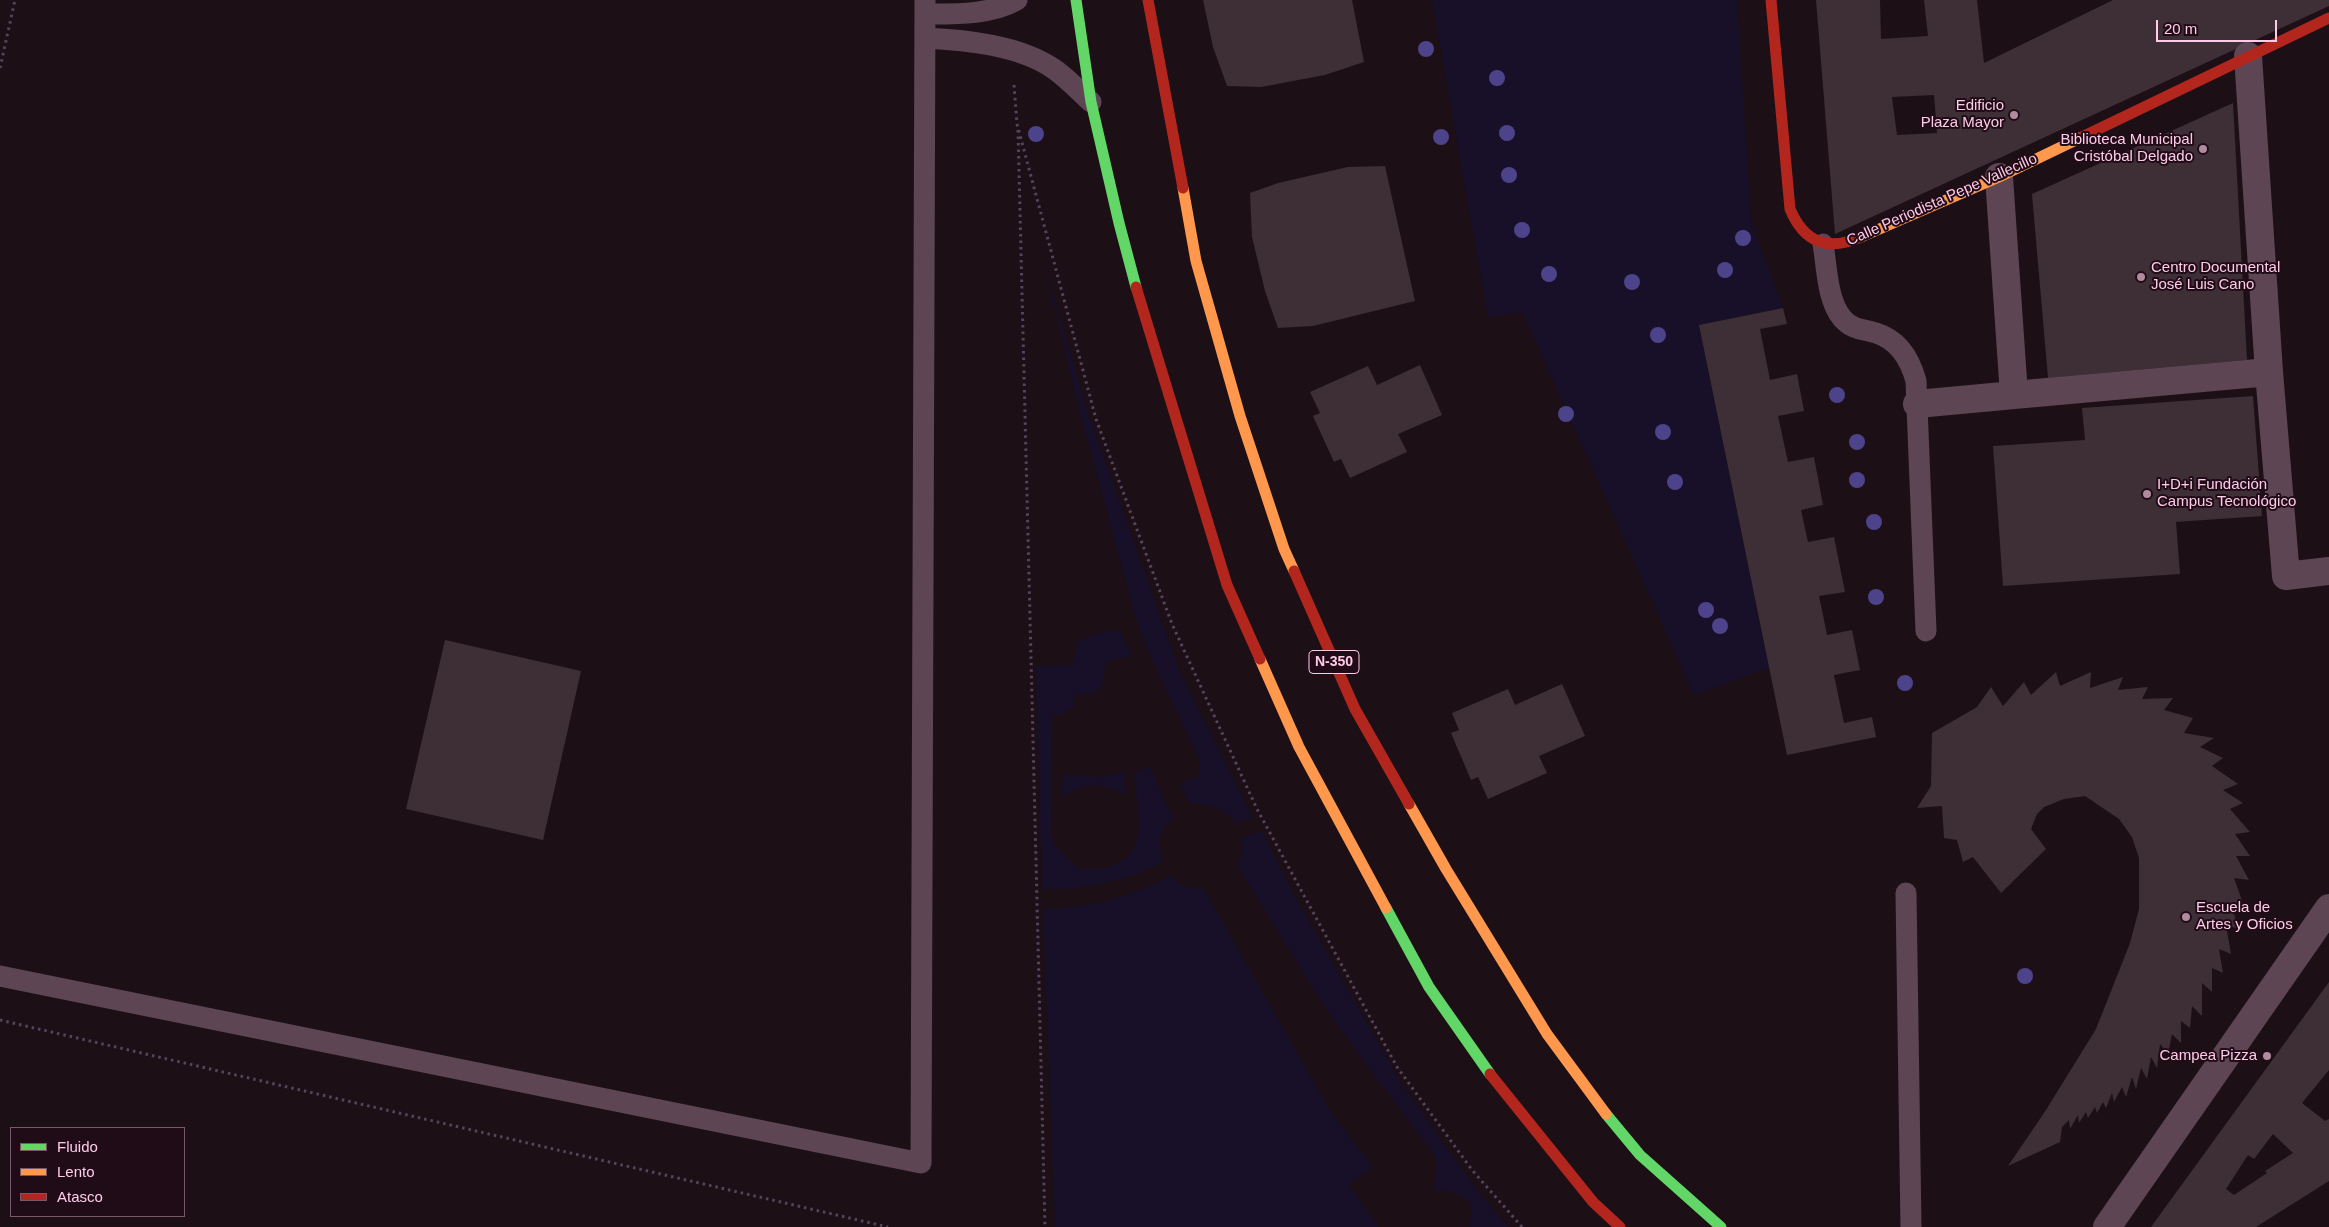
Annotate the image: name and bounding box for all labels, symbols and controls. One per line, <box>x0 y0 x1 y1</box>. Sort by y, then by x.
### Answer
scale bar <box>2159 10 2280 42</box>
text: 20 m <box>2164 20 2197 37</box>
place label: Edificio Plaza Mayor <box>1921 97 2004 132</box>
marker: Edificio Plaza Mayor <box>2008 109 2020 121</box>
place label: Biblioteca Municipal Cristóbal Delgado <box>2060 131 2193 166</box>
marker: Biblioteca Municipal Cristóbal Delgado <box>2197 143 2209 155</box>
street label: Calle Periodista Pepe Vallecillo <box>1844 150 2040 250</box>
place label: Centro Documental José Luis Cano <box>2151 259 2280 294</box>
marker: Centro Documental José Luis Cano <box>2135 271 2147 283</box>
place label: I+D+i Fundación Campus Tecnológico <box>2157 476 2296 511</box>
marker: I+D+i Fundación Campus Tecnológico <box>2141 488 2153 500</box>
road number: N-350 <box>1309 650 1359 674</box>
place label: Escuela de Artes y Oficios <box>2196 899 2293 934</box>
marker: Escuela de Artes y Oficios <box>2180 911 2192 923</box>
place label: Campea Pizza <box>2159 1047 2257 1065</box>
marker: Campea Pizza <box>2261 1050 2273 1062</box>
legend <box>10 1127 185 1217</box>
text: Fluido <box>57 1138 98 1155</box>
text: Lento <box>57 1163 95 1180</box>
text: Atasco <box>57 1188 103 1205</box>

